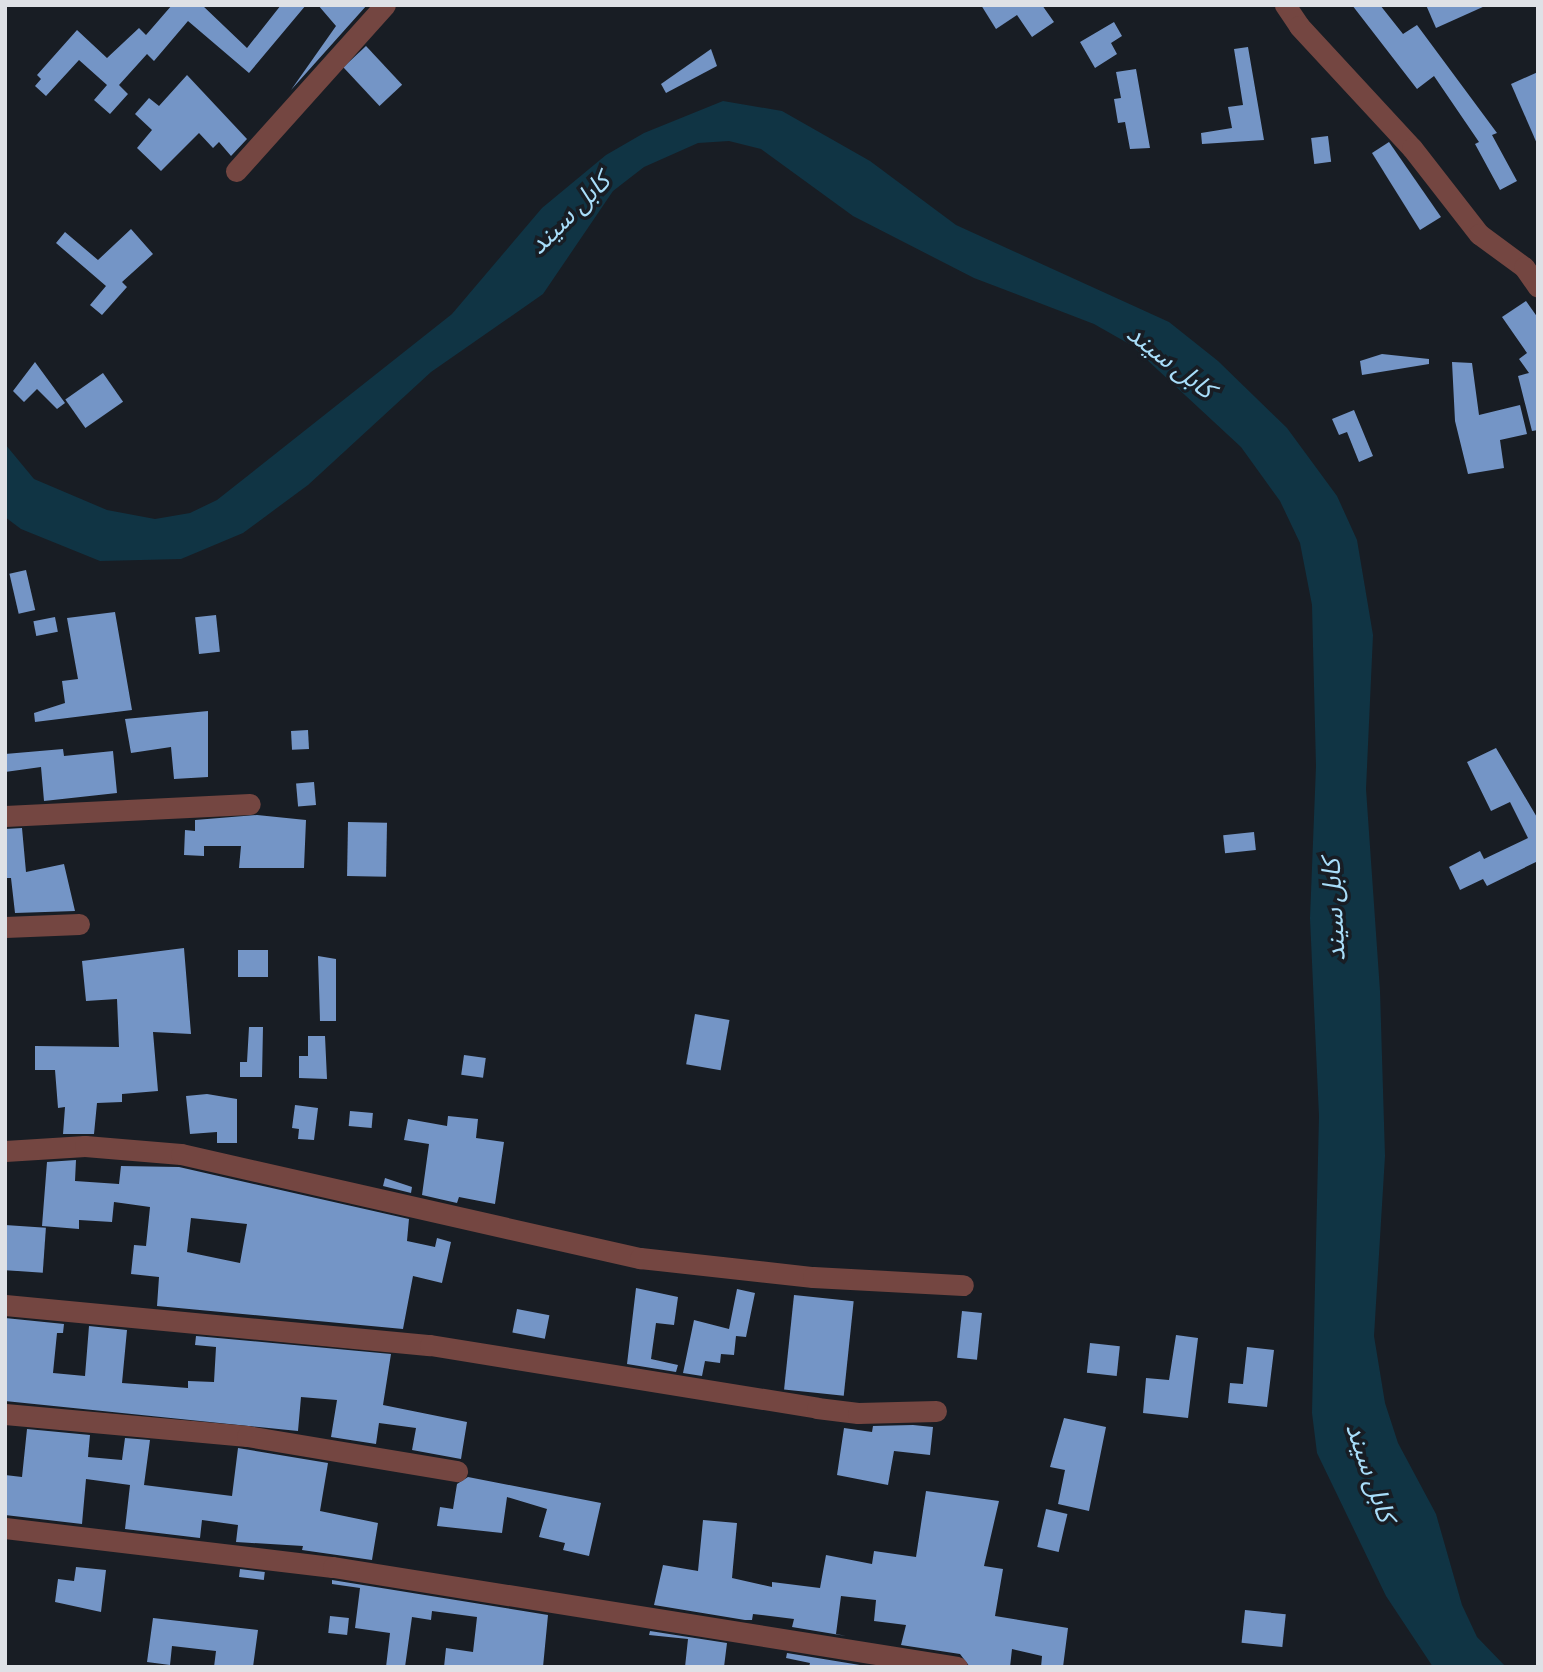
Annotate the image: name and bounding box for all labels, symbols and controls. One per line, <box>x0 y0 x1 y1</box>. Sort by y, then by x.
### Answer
water label: کابل سيند <box>522 166 616 260</box>
water label: کابل سيند <box>1121 317 1221 405</box>
water label: کابل سيند <box>1315 858 1351 962</box>
water label: کابل سيند <box>1340 1418 1402 1526</box>

